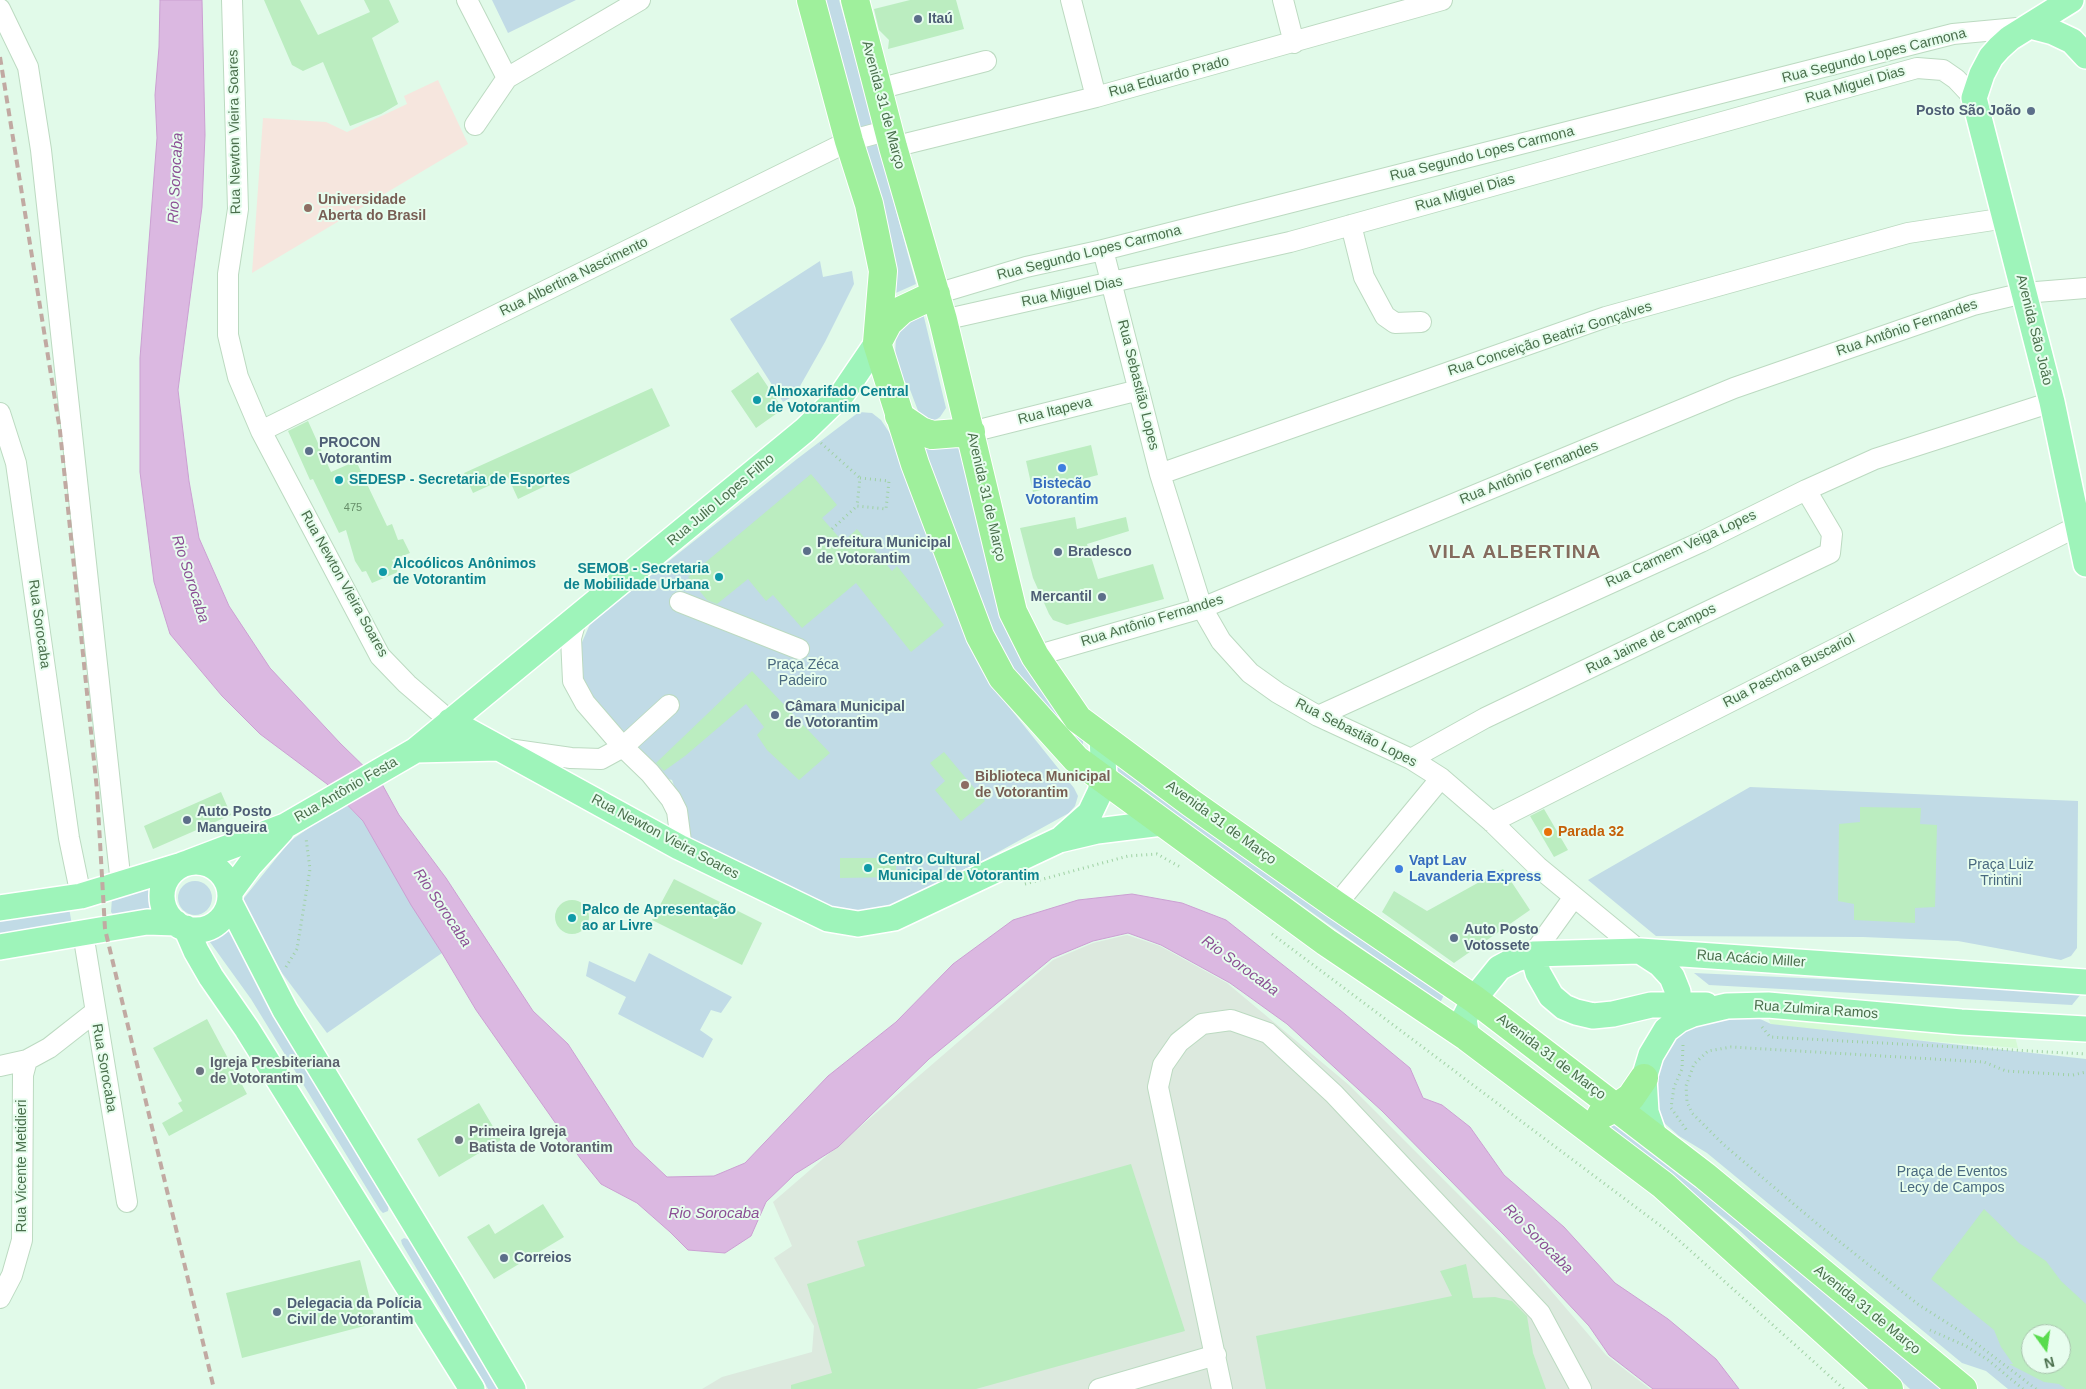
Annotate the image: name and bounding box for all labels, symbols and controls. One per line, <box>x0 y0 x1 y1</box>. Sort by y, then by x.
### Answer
place label: Itaú <box>928 11 953 27</box>
marker: Itaú <box>912 13 924 25</box>
street label: Rua Segundo Lopes Carmona <box>1780 25 1968 87</box>
street label: Avenida 31 de Março <box>858 39 908 171</box>
street label: Rua Newton Vieira Soares <box>225 50 245 214</box>
street label: Rua Eduardo Prado <box>1107 53 1231 101</box>
street label: Rua Miguel Dias <box>1803 63 1907 107</box>
place label: Posto São João <box>1916 103 2021 119</box>
marker: Posto São João <box>2025 105 2037 117</box>
street label: Rua Segundo Lopes Carmona <box>1388 123 1576 185</box>
water label: Rio Sorocaba <box>165 132 187 224</box>
street label: Rua Miguel Dias <box>1413 171 1517 215</box>
place label: Universidade Aberta do Brasil <box>318 192 426 224</box>
marker: Universidade Aberta do Brasil <box>302 202 314 214</box>
street label: Rua Segundo Lopes Carmona <box>995 222 1183 284</box>
street label: Rua Albertina Nascimento <box>497 234 651 320</box>
street label: Rua Miguel Dias <box>1020 273 1124 311</box>
street label: Avenida São João <box>2012 273 2056 387</box>
street label: Rua Antônio Fernandes <box>1834 296 1980 360</box>
street label: Rua Conceição Beatriz Gonçalves <box>1446 298 1654 380</box>
street label: Rua Sebastião Lopes <box>1114 318 1162 452</box>
place label: Almoxarifado Central de Votorantim <box>767 384 909 417</box>
marker: Almoxarifado Central de Votorantim <box>751 394 763 406</box>
street label: Rua Itapeva <box>1016 394 1094 428</box>
street label: Avenida 31 de Março <box>963 431 1009 563</box>
place label: PROCON Votorantim <box>319 435 392 468</box>
street label: Rua Antônio Fernandes <box>1457 438 1601 508</box>
marker: PROCON Votorantim <box>303 445 315 457</box>
street label: Rua Julio Lopes Filho <box>664 450 778 550</box>
marker: Bistecão Votorantim <box>1056 462 1068 474</box>
place label: SEDESP - Secretaria de Esportes <box>349 472 570 488</box>
marker: SEDESP - Secretaria de Esportes <box>333 474 345 486</box>
place label: Bistecão Votorantim <box>1026 476 1098 508</box>
house number: 475 <box>344 501 362 515</box>
street label: Rua Carmem Veiga Lopes <box>1603 507 1759 591</box>
street label: Rua Newton Vieira Soares <box>297 508 391 660</box>
water label: Rio Sorocaba <box>167 533 213 625</box>
place label: Prefeitura Municipal de Votorantim <box>817 535 951 568</box>
district label: VILA ALBERTINA <box>1427 542 1603 564</box>
place label: Bradesco <box>1068 544 1132 560</box>
marker: Prefeitura Municipal de Votorantim <box>801 545 813 557</box>
marker: Bradesco <box>1052 546 1064 558</box>
place label: Alcoólicos Anônimos de Votorantim <box>393 556 536 588</box>
place label: SEMOB - Secretaria de Mobilidade Urbana <box>564 561 709 594</box>
marker: Alcoólicos Anônimos de Votorantim <box>377 566 389 578</box>
marker: SEMOB - Secretaria de Mobilidade Urbana <box>713 571 725 583</box>
street label: Rua Sorocaba <box>24 579 54 669</box>
place label: Mercantil <box>1031 589 1092 605</box>
street label: Rua Antônio Fernandes <box>1079 591 1225 651</box>
marker: Mercantil <box>1096 591 1108 603</box>
street label: Rua Jaime de Campos <box>1583 600 1719 678</box>
street label: Rua Paschoa Buscariol <box>1720 630 1858 712</box>
park label: Praça Zéca Padeiro <box>767 657 839 690</box>
street label: Rua Sebastião Lopes <box>1293 695 1419 771</box>
place label: Câmara Municipal de Votorantim <box>785 699 905 732</box>
marker: Câmara Municipal de Votorantim <box>769 709 781 721</box>
street label: Rua Antônio Festa <box>292 754 400 826</box>
place label: Biblioteca Municipal de Votorantim <box>975 769 1110 802</box>
street label: Avenida 31 de Março <box>1163 777 1279 869</box>
marker: Biblioteca Municipal de Votorantim <box>959 779 971 791</box>
street label: Rua Newton Vieira Soares <box>588 791 742 883</box>
place label: Auto Posto Mangueira <box>197 804 272 836</box>
marker: Auto Posto Mangueira <box>181 814 193 826</box>
place label: Parada 32 <box>1558 824 1624 840</box>
marker: Parada 32 <box>1542 826 1554 838</box>
place label: Centro Cultural Municipal de Votorantim <box>878 852 1040 884</box>
place label: Vapt Lav Lavanderia Express <box>1409 853 1541 886</box>
park label: Praça Luiz Trintini <box>1968 857 2034 890</box>
marker: Centro Cultural Municipal de Votorantim <box>862 862 874 874</box>
marker: Vapt Lav Lavanderia Express <box>1393 863 1405 875</box>
water label: Rio Sorocaba <box>409 865 475 951</box>
place label: Palco de Apresentação ao ar Livre <box>582 902 736 934</box>
marker: Palco de Apresentação ao ar Livre <box>566 912 578 924</box>
place label: Auto Posto Votossete <box>1464 922 1539 954</box>
water label: Rio Sorocaba <box>1198 932 1282 1000</box>
marker: Auto Posto Votossete <box>1448 932 1460 944</box>
street label: Rua Acácio Miller <box>1696 947 1806 971</box>
street label: Rua Zulmira Ramos <box>1753 997 1879 1023</box>
street label: Avenida 31 de Março <box>1493 1011 1609 1103</box>
street label: Rua Sorocaba <box>88 1022 120 1114</box>
place label: Igreja Presbiteriana de Votorantim <box>210 1055 340 1088</box>
marker: Igreja Presbiteriana de Votorantim <box>194 1065 206 1077</box>
street label: Rua Vicente Metidieri <box>14 1100 30 1232</box>
place label: Primeira Igreja Batista de Votorantim <box>469 1124 613 1156</box>
marker: Primeira Igreja Batista de Votorantim <box>453 1134 465 1146</box>
park label: Praça de Eventos Lecy de Campos <box>1897 1164 2007 1196</box>
water label: Rio Sorocaba <box>1500 1201 1576 1277</box>
water label: Rio Sorocaba <box>669 1205 759 1223</box>
place label: Correios <box>514 1250 572 1266</box>
marker: Correios <box>498 1252 510 1264</box>
street label: Avenida 31 de Março <box>1810 1262 1924 1358</box>
place label: Delegacia da Polícia Civil de Votorantim <box>287 1296 422 1328</box>
marker: Delegacia da Polícia Civil de Votorantim <box>271 1306 283 1318</box>
north arrow <box>2021 1324 2071 1374</box>
text: N <box>2043 1354 2056 1372</box>

